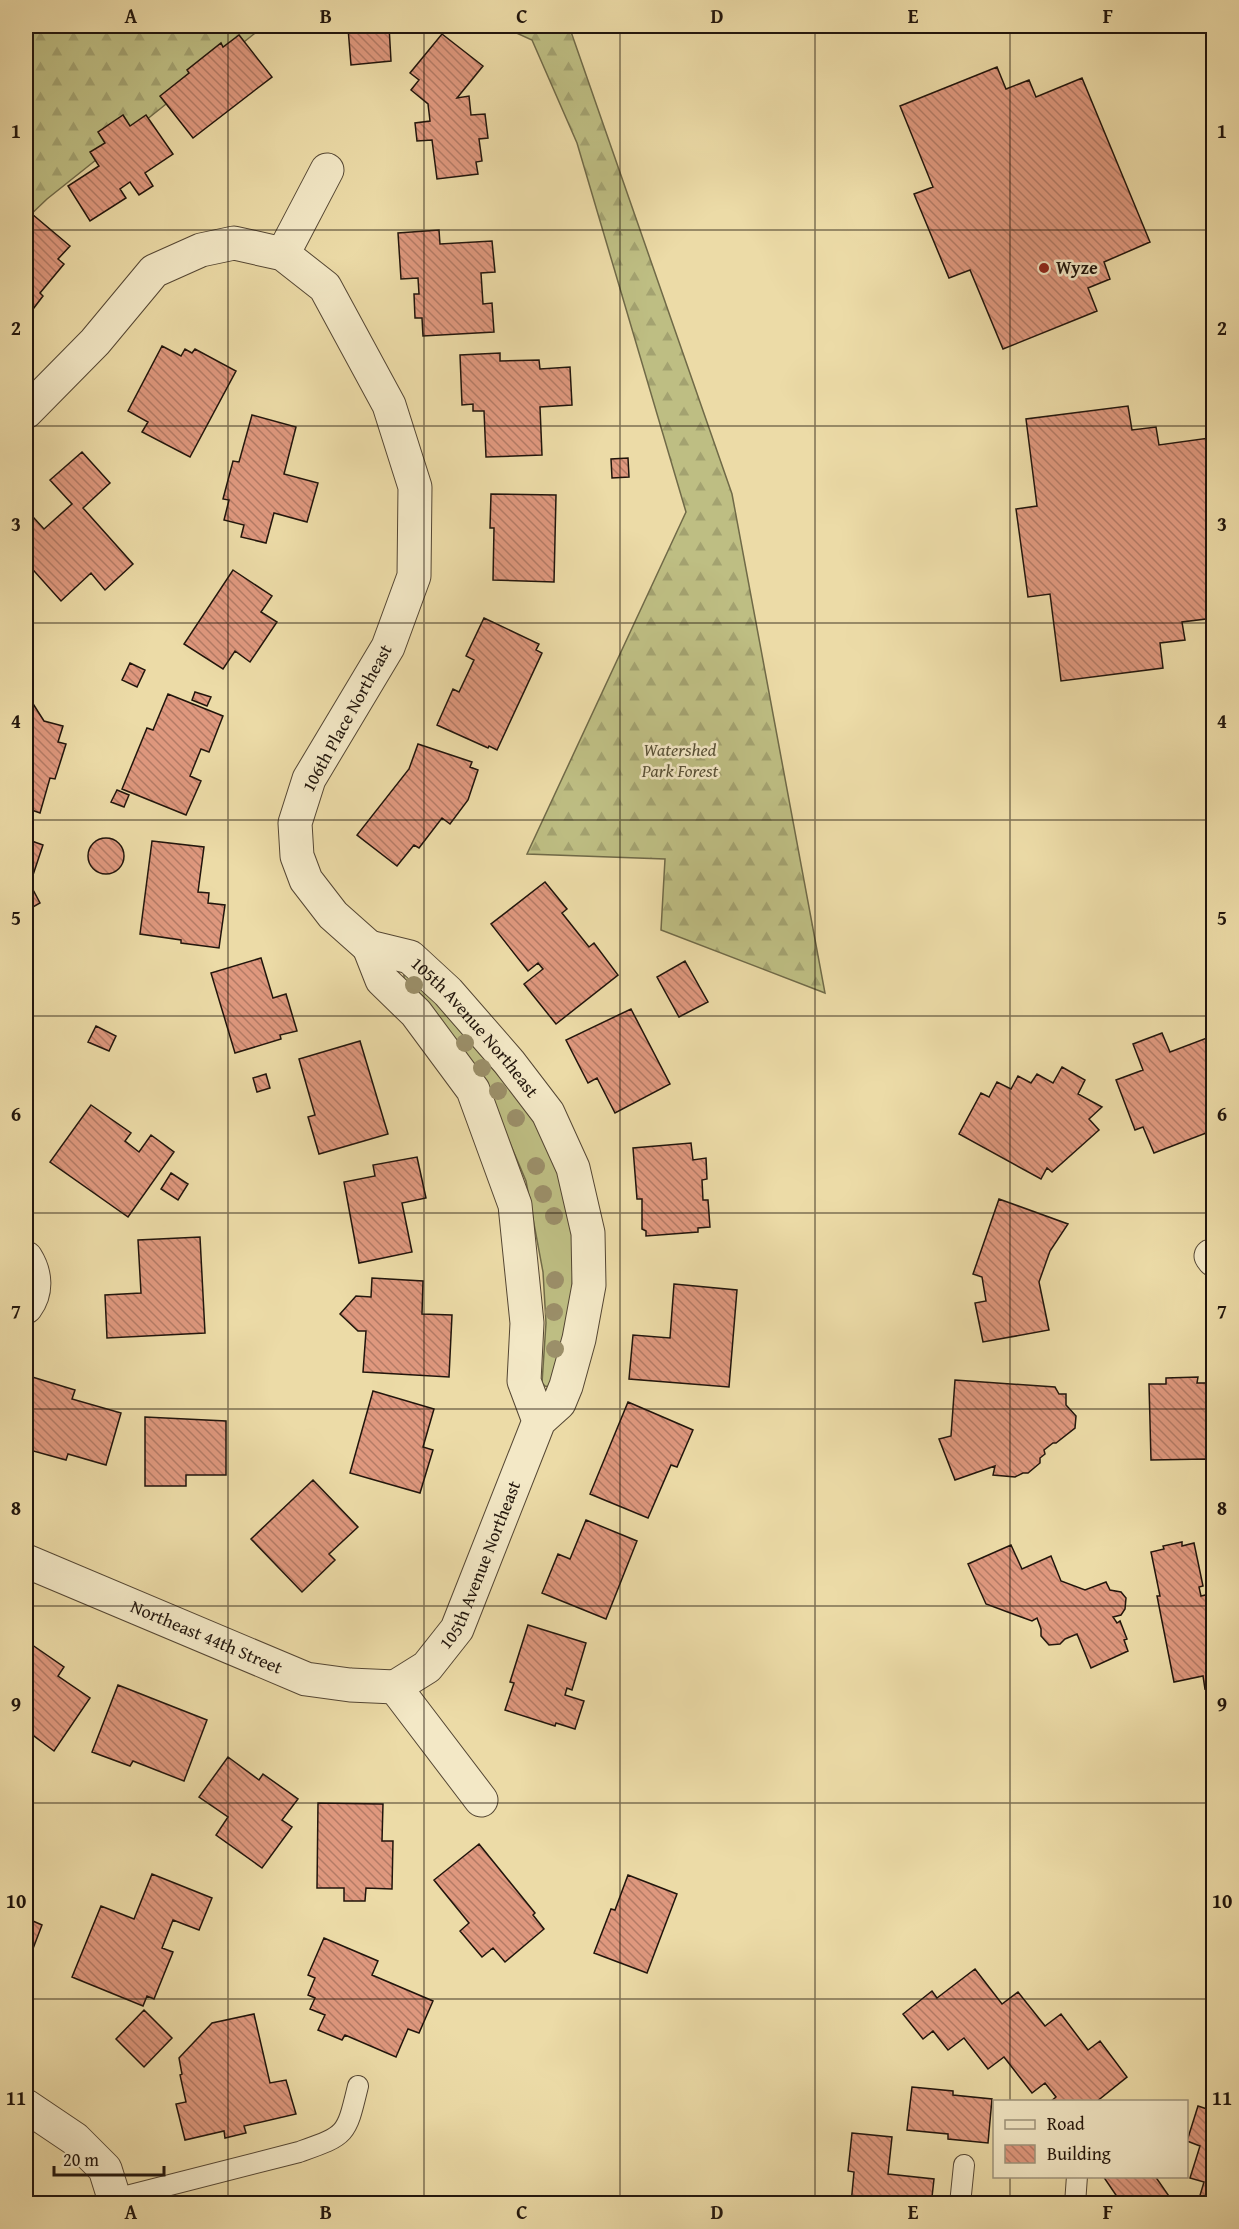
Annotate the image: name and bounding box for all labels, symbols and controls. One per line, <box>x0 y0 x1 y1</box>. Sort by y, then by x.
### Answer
text: A <box>125 1 138 30</box>
text: B <box>320 1 332 30</box>
text: C <box>516 1 528 30</box>
text: D <box>710 1 724 30</box>
text: E <box>908 1 919 30</box>
text: F <box>1103 1 1113 30</box>
text: 1 <box>11 116 21 145</box>
text: 1 <box>1217 116 1227 145</box>
place label: Wyze <box>1056 254 1098 281</box>
marker: Wyze <box>1037 261 1051 275</box>
text: 2 <box>11 313 21 342</box>
text: 2 <box>1217 313 1227 342</box>
text: 3 <box>11 509 21 538</box>
text: 3 <box>1217 509 1227 538</box>
street label: 106th Place Northeast <box>295 638 399 797</box>
text: 4 <box>11 706 21 735</box>
text: 4 <box>1217 706 1227 735</box>
park label: Watershed Park Forest <box>641 736 718 784</box>
text: 5 <box>11 903 21 932</box>
text: 5 <box>1217 903 1227 932</box>
street label: 105th Avenue Northeast <box>405 950 546 1103</box>
text: 6 <box>11 1099 21 1128</box>
text: 6 <box>1217 1099 1227 1128</box>
text: 7 <box>11 1296 21 1325</box>
text: 7 <box>1217 1296 1227 1325</box>
street label: 105th Avenue Northeast <box>432 1476 527 1655</box>
text: 8 <box>11 1493 21 1522</box>
text: 8 <box>1217 1493 1227 1522</box>
street label: Northeast 44th Street <box>127 1593 288 1681</box>
text: 9 <box>11 1689 21 1718</box>
text: 9 <box>1217 1689 1227 1718</box>
text: 10 <box>6 1886 26 1915</box>
text: 10 <box>1212 1886 1232 1915</box>
text: 11 <box>6 2083 26 2112</box>
text: 11 <box>1212 2083 1232 2112</box>
legend <box>993 2100 1188 2178</box>
text: Road <box>1047 2110 1085 2137</box>
scale bar <box>54 2139 164 2177</box>
text: Building <box>1047 2140 1111 2167</box>
text: 20 m <box>63 2146 99 2173</box>
text: A <box>125 2197 138 2226</box>
text: B <box>320 2197 332 2226</box>
text: C <box>516 2197 528 2226</box>
text: D <box>710 2197 724 2226</box>
text: E <box>908 2197 919 2226</box>
text: F <box>1103 2197 1113 2226</box>

